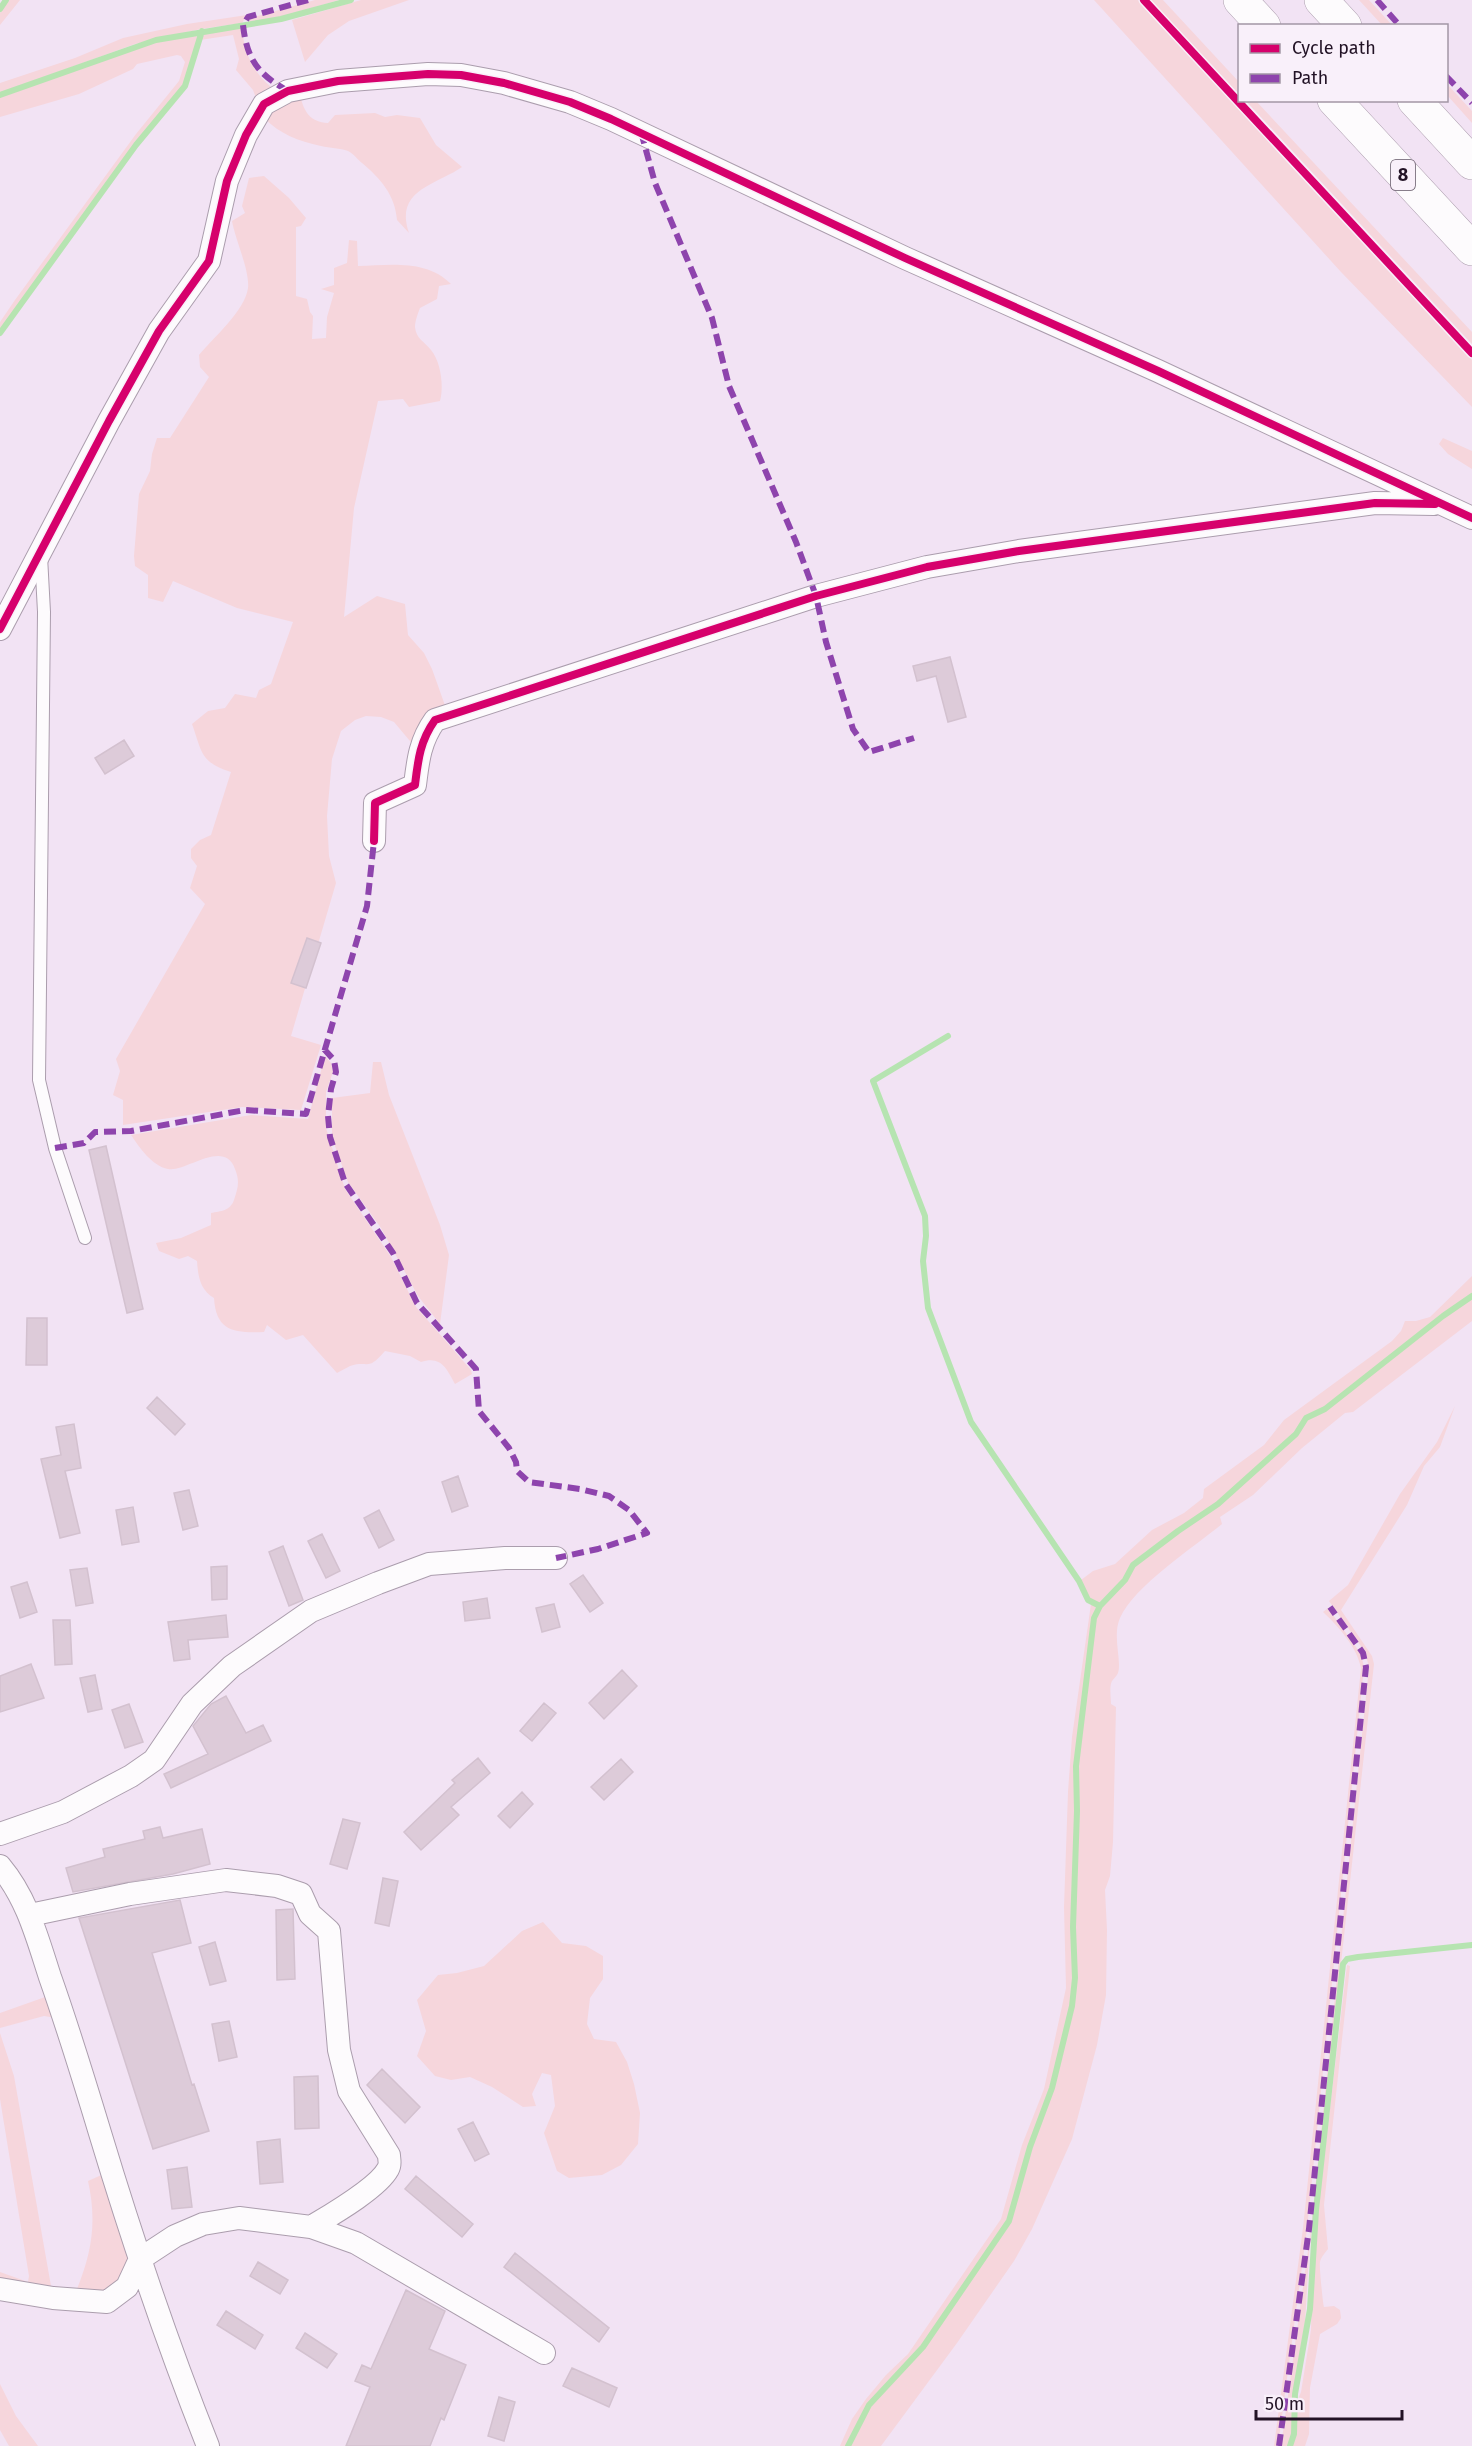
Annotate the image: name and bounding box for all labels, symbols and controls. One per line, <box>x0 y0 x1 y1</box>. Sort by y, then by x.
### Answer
legend <box>1238 24 1448 102</box>
text: Cycle path <box>1292 37 1376 59</box>
text: Path <box>1292 67 1328 89</box>
road number: 8 <box>1391 160 1415 190</box>
scale bar <box>1256 2383 1402 2421</box>
text: 50 m <box>1265 2393 1304 2415</box>

